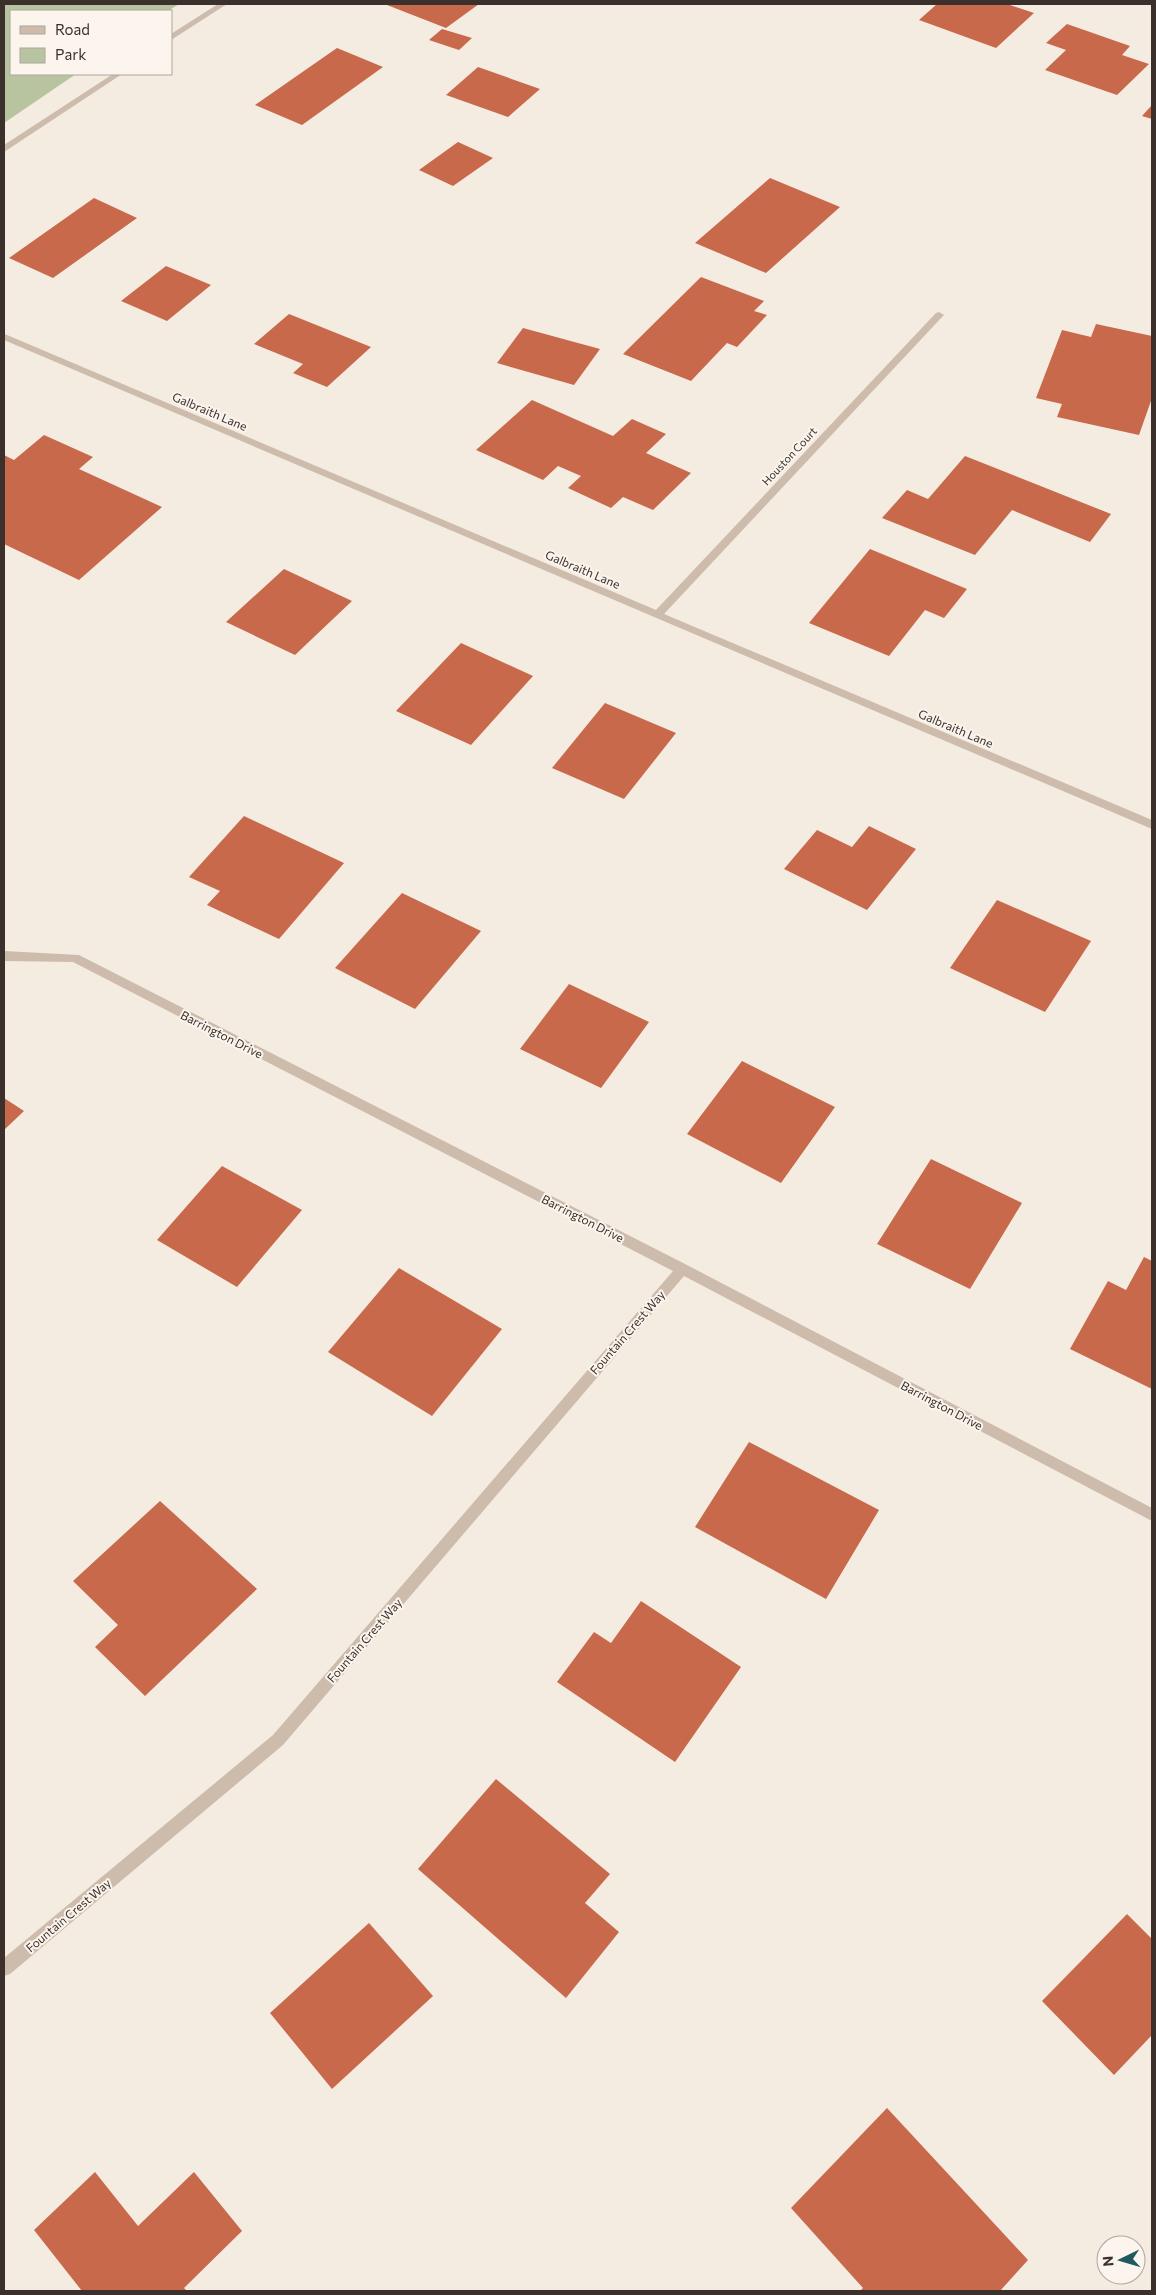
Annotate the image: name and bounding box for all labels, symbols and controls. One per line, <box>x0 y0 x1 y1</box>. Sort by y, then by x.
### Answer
legend <box>10 10 172 75</box>
text: Road <box>55 20 90 38</box>
text: Park <box>55 45 86 63</box>
street label: Galbraith Lane <box>171 389 249 433</box>
street label: Houston Court <box>759 424 819 488</box>
street label: Galbraith Lane <box>544 547 622 591</box>
street label: Galbraith Lane <box>917 706 995 750</box>
street label: Barrington Drive <box>179 1007 265 1061</box>
street label: Barrington Drive <box>540 1191 626 1245</box>
street label: Fountain Crest Way <box>587 1287 667 1377</box>
street label: Barrington Drive <box>899 1378 985 1432</box>
street label: Fountain Crest Way <box>324 1595 404 1685</box>
street label: Fountain Crest Way <box>23 1875 113 1955</box>
north arrow <box>1096 2235 1146 2285</box>
text: N <box>1099 2255 1116 2267</box>

